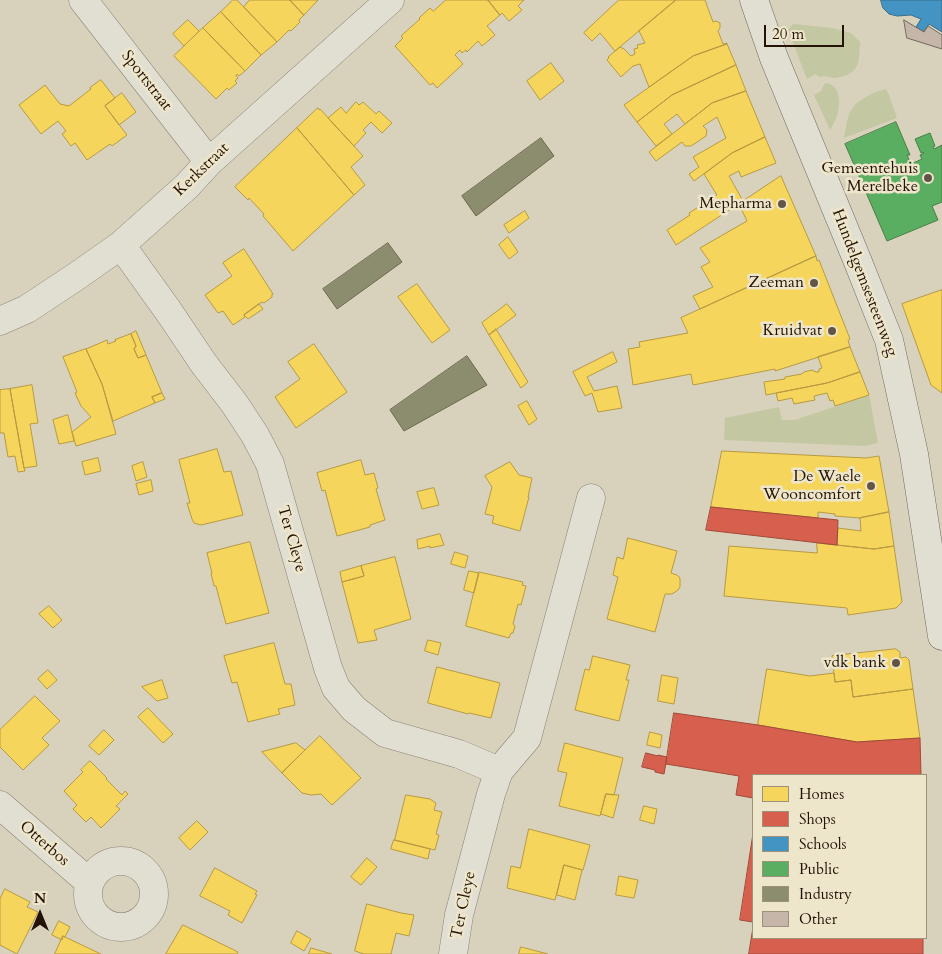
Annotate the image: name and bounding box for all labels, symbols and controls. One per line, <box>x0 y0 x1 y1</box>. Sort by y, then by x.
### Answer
scale bar <box>767 15 847 47</box>
text: 20 m <box>772 24 804 44</box>
street label: Sportstraat <box>117 47 175 115</box>
street label: Kerkstraat <box>171 139 233 201</box>
place label: Gemeentehuis Merelbeke <box>821 159 918 197</box>
marker: Gemeentehuis Merelbeke <box>922 172 934 184</box>
place label: Mepharma <box>699 194 772 214</box>
marker: Mepharma <box>776 198 788 210</box>
street label: Hundelgemsesteenweg <box>827 206 901 360</box>
place label: Zeeman <box>749 273 804 293</box>
marker: Zeeman <box>808 277 820 289</box>
place label: Kruidvat <box>762 321 822 341</box>
marker: Kruidvat <box>826 325 838 337</box>
place label: De Waele Wooncomfort <box>763 467 861 505</box>
marker: De Waele Wooncomfort <box>865 480 877 492</box>
street label: Ter Cleye <box>272 503 310 575</box>
place label: vdk bank <box>823 653 886 673</box>
marker: vdk bank <box>890 657 902 669</box>
legend <box>752 774 927 939</box>
text: Homes <box>799 784 844 804</box>
text: Shops <box>799 809 836 829</box>
street label: Otterbos <box>15 817 73 871</box>
text: Schools <box>799 834 847 854</box>
text: Public <box>799 859 839 879</box>
street label: Ter Cleye <box>447 870 481 940</box>
text: Industry <box>799 884 852 904</box>
north arrow <box>15 889 65 939</box>
text: N <box>34 889 46 908</box>
text: Other <box>799 909 837 929</box>

